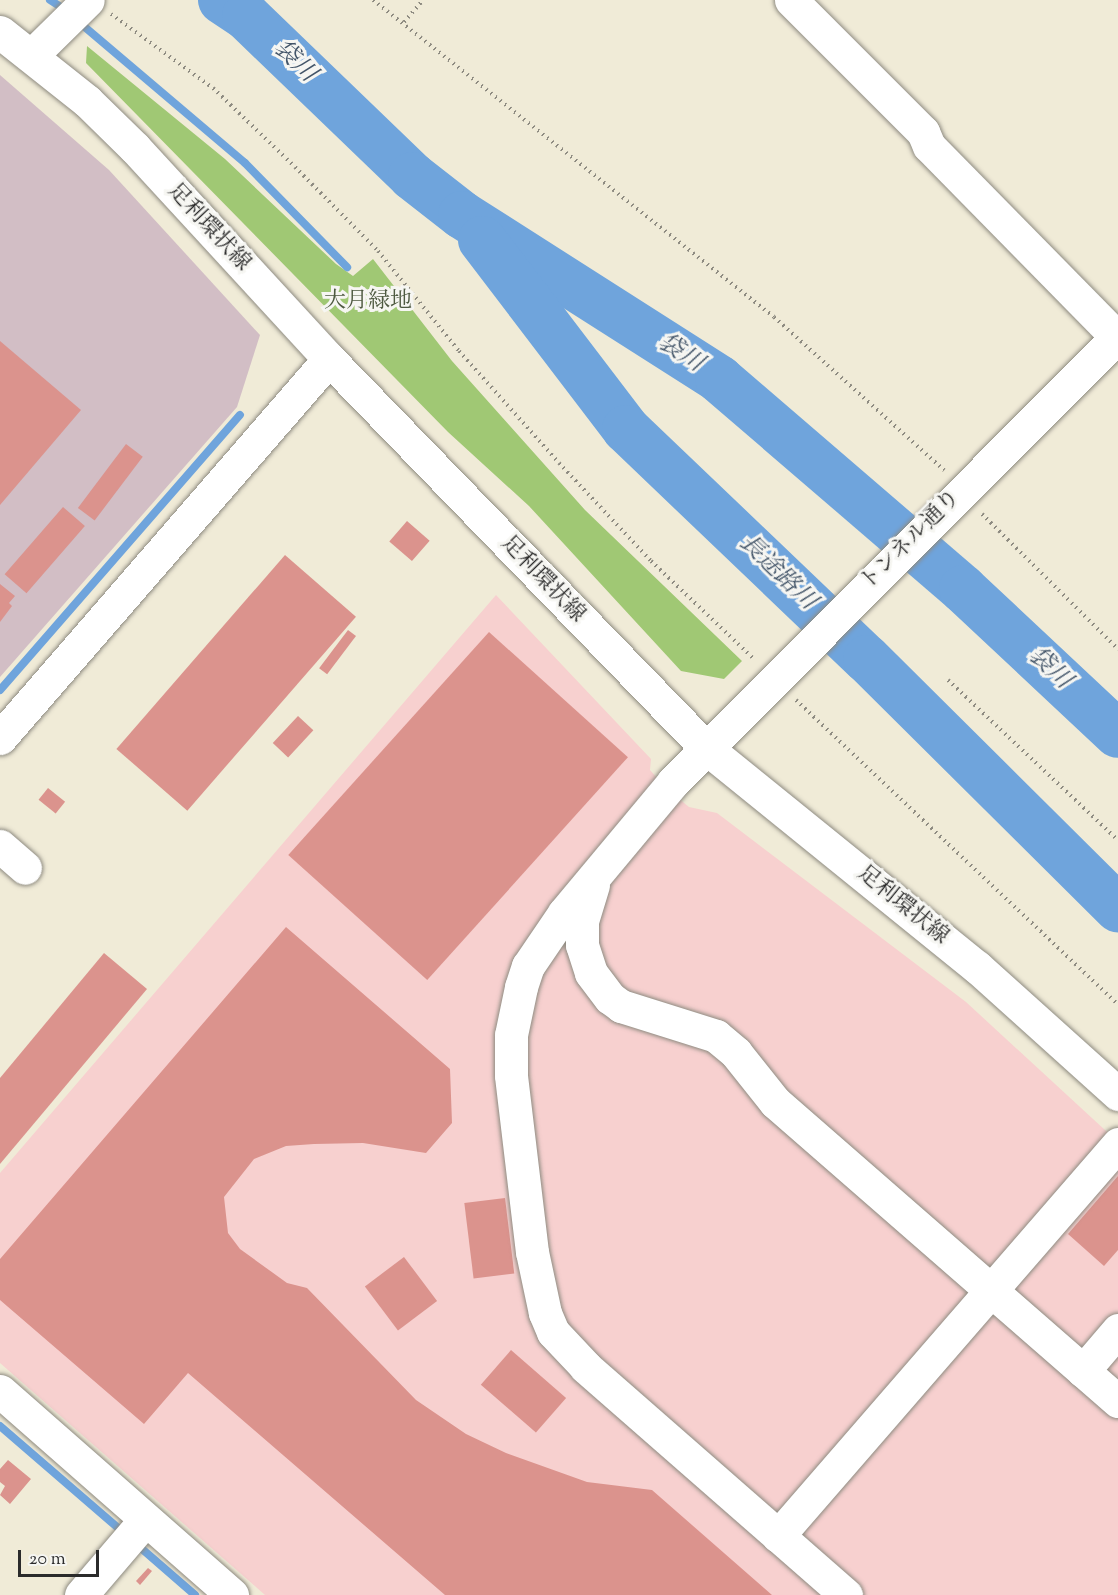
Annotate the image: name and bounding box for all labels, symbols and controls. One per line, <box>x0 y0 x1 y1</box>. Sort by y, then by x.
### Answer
water label: 袋川 <box>267 35 321 89</box>
street label: 足利環状線 <box>161 179 255 277</box>
park label: 大月緑地 <box>324 290 412 316</box>
water label: 袋川 <box>652 329 708 379</box>
street label: トンネル通り <box>855 485 967 597</box>
water label: 長途路川 <box>732 529 822 617</box>
street label: 足利環状線 <box>494 531 590 629</box>
water label: 袋川 <box>1022 642 1076 696</box>
street label: 足利環状線 <box>851 861 953 951</box>
scale bar <box>21 1538 102 1576</box>
text: 20 m <box>29 1547 66 1573</box>

